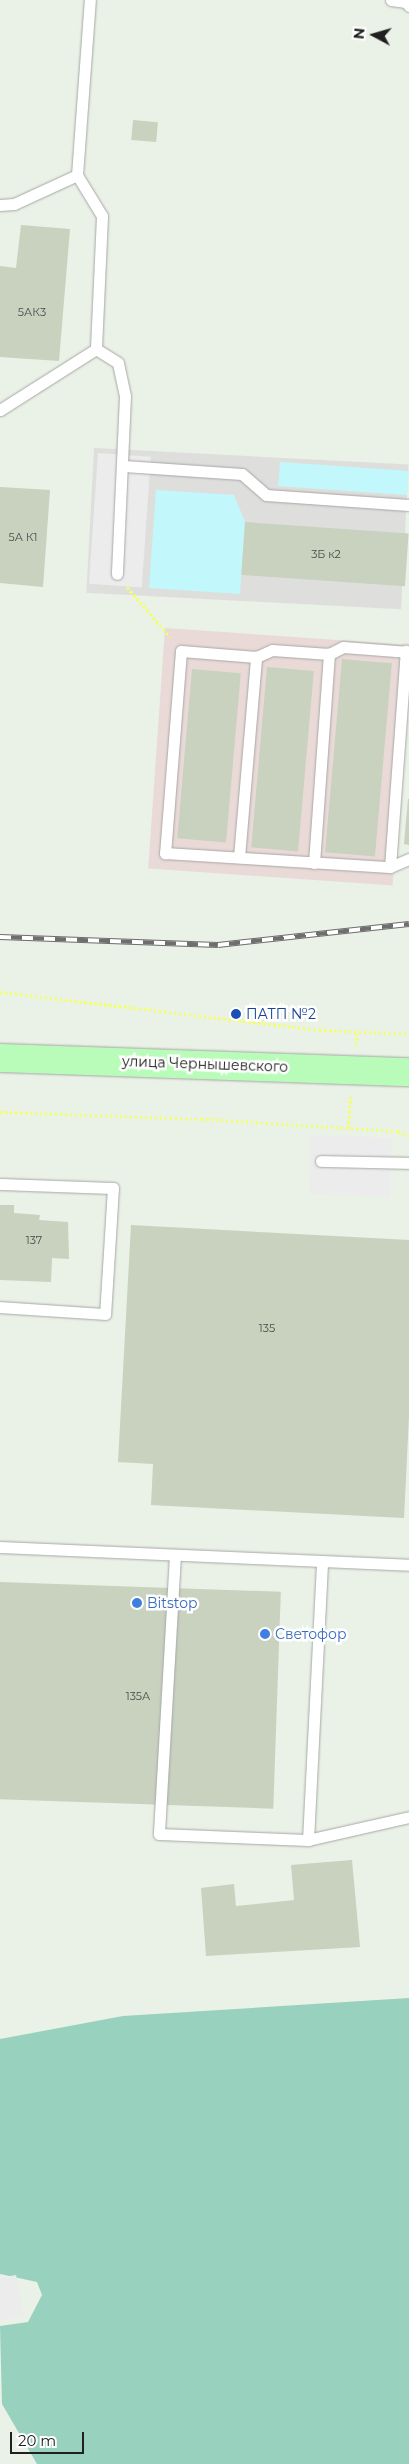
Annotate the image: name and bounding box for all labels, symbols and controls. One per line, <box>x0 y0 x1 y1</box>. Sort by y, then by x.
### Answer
north arrow <box>349 10 399 60</box>
text: N <box>350 27 369 40</box>
house number: 5АК3 <box>18 305 46 319</box>
house number: 5А К1 <box>8 530 38 544</box>
house number: 3Б к2 <box>311 547 341 561</box>
place label: ПАТП №2 <box>246 1006 316 1022</box>
marker: ПАТП №2 <box>230 1008 242 1020</box>
street label: улица Чернышевского <box>122 1053 288 1075</box>
house number: 137 <box>26 1233 42 1247</box>
house number: 135 <box>259 1321 275 1335</box>
place label: Bitstop <box>147 1595 197 1611</box>
marker: Bitstop <box>131 1597 143 1609</box>
place label: Светофор <box>275 1626 347 1642</box>
marker: Светофор <box>259 1628 271 1640</box>
house number: 135А <box>126 1689 150 1703</box>
scale bar <box>12 2422 86 2454</box>
text: 20 m <box>18 2431 56 2450</box>

